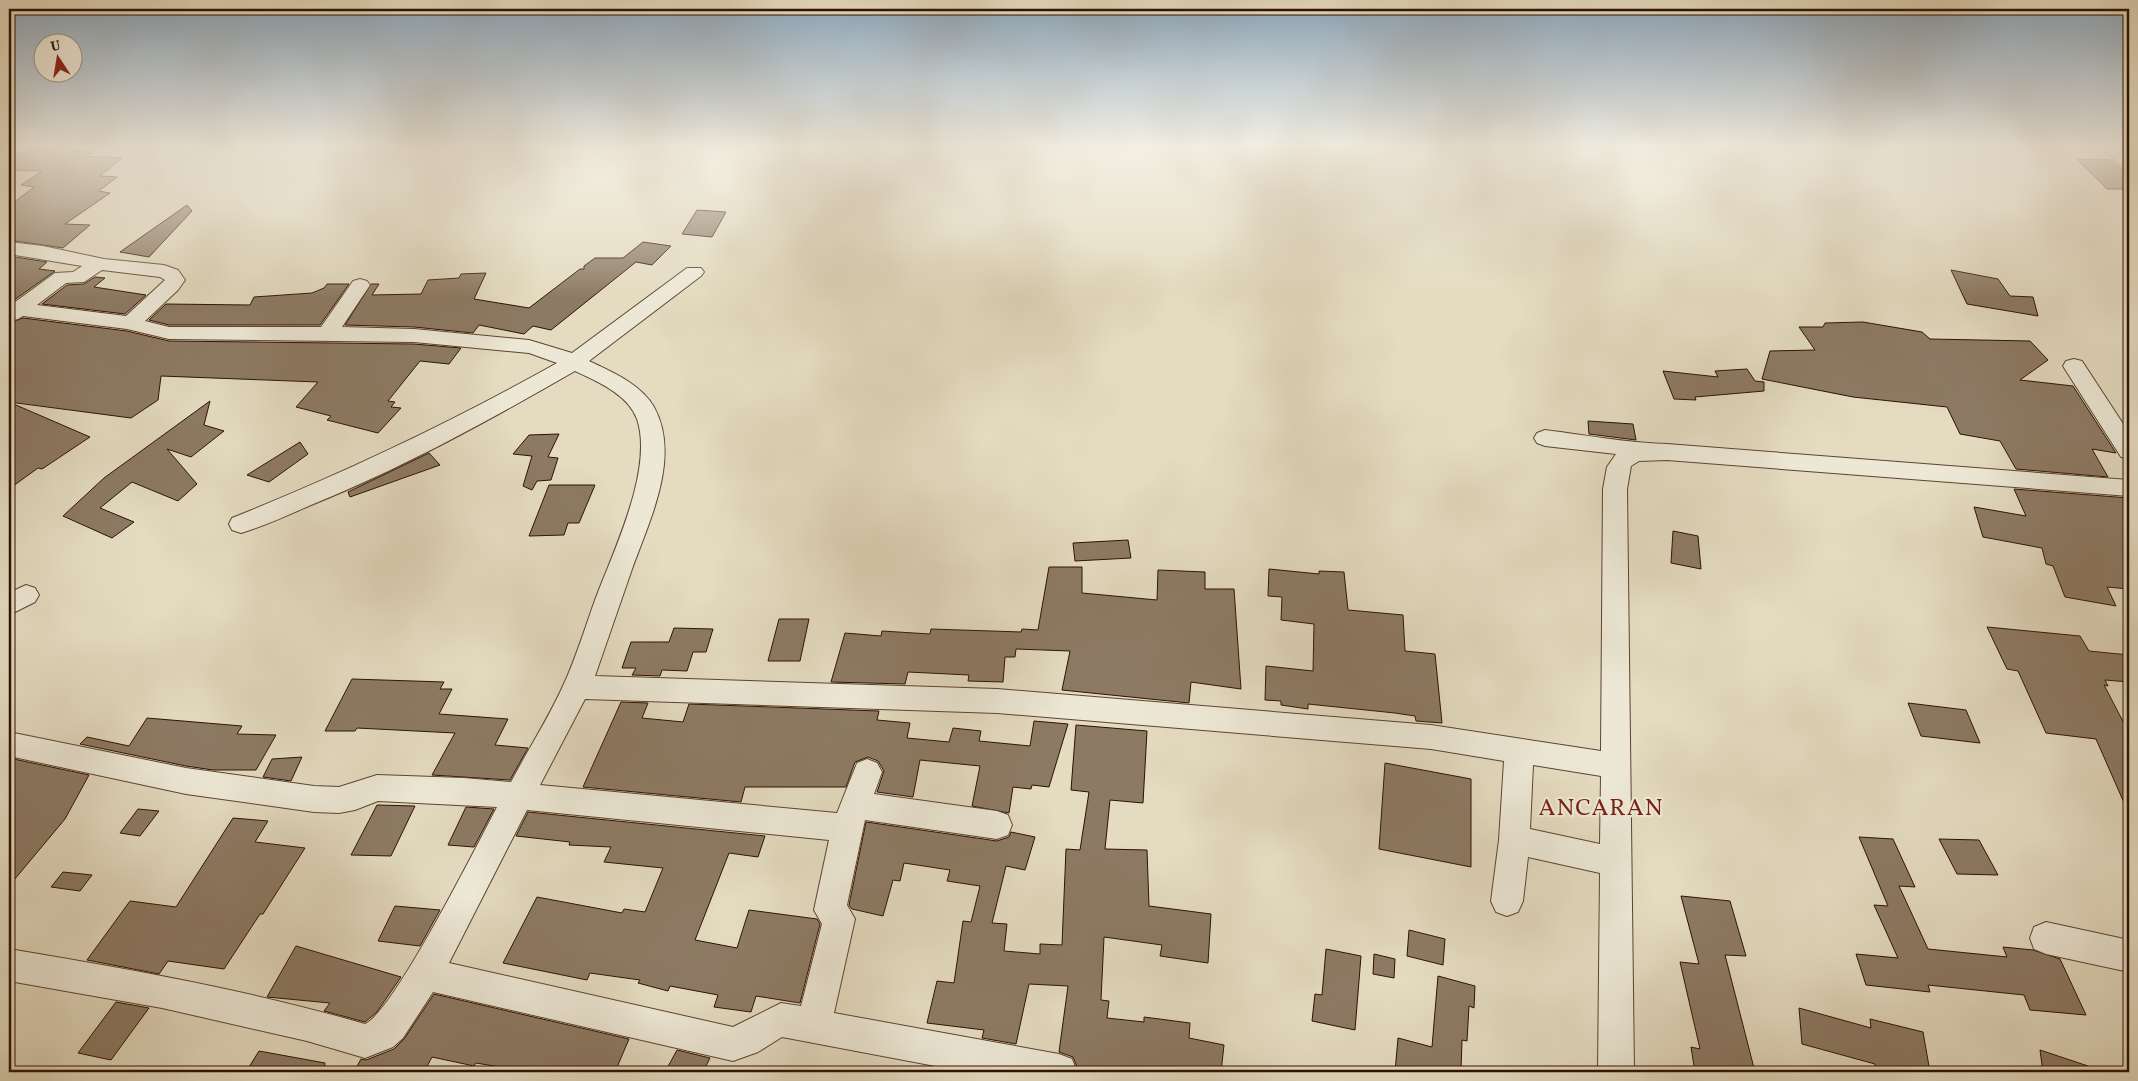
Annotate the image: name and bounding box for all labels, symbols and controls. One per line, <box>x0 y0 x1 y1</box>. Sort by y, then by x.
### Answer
north arrow <box>32 32 82 82</box>
text: U <box>49 36 63 57</box>
district label: ANCARAN <box>1539 792 1663 826</box>

